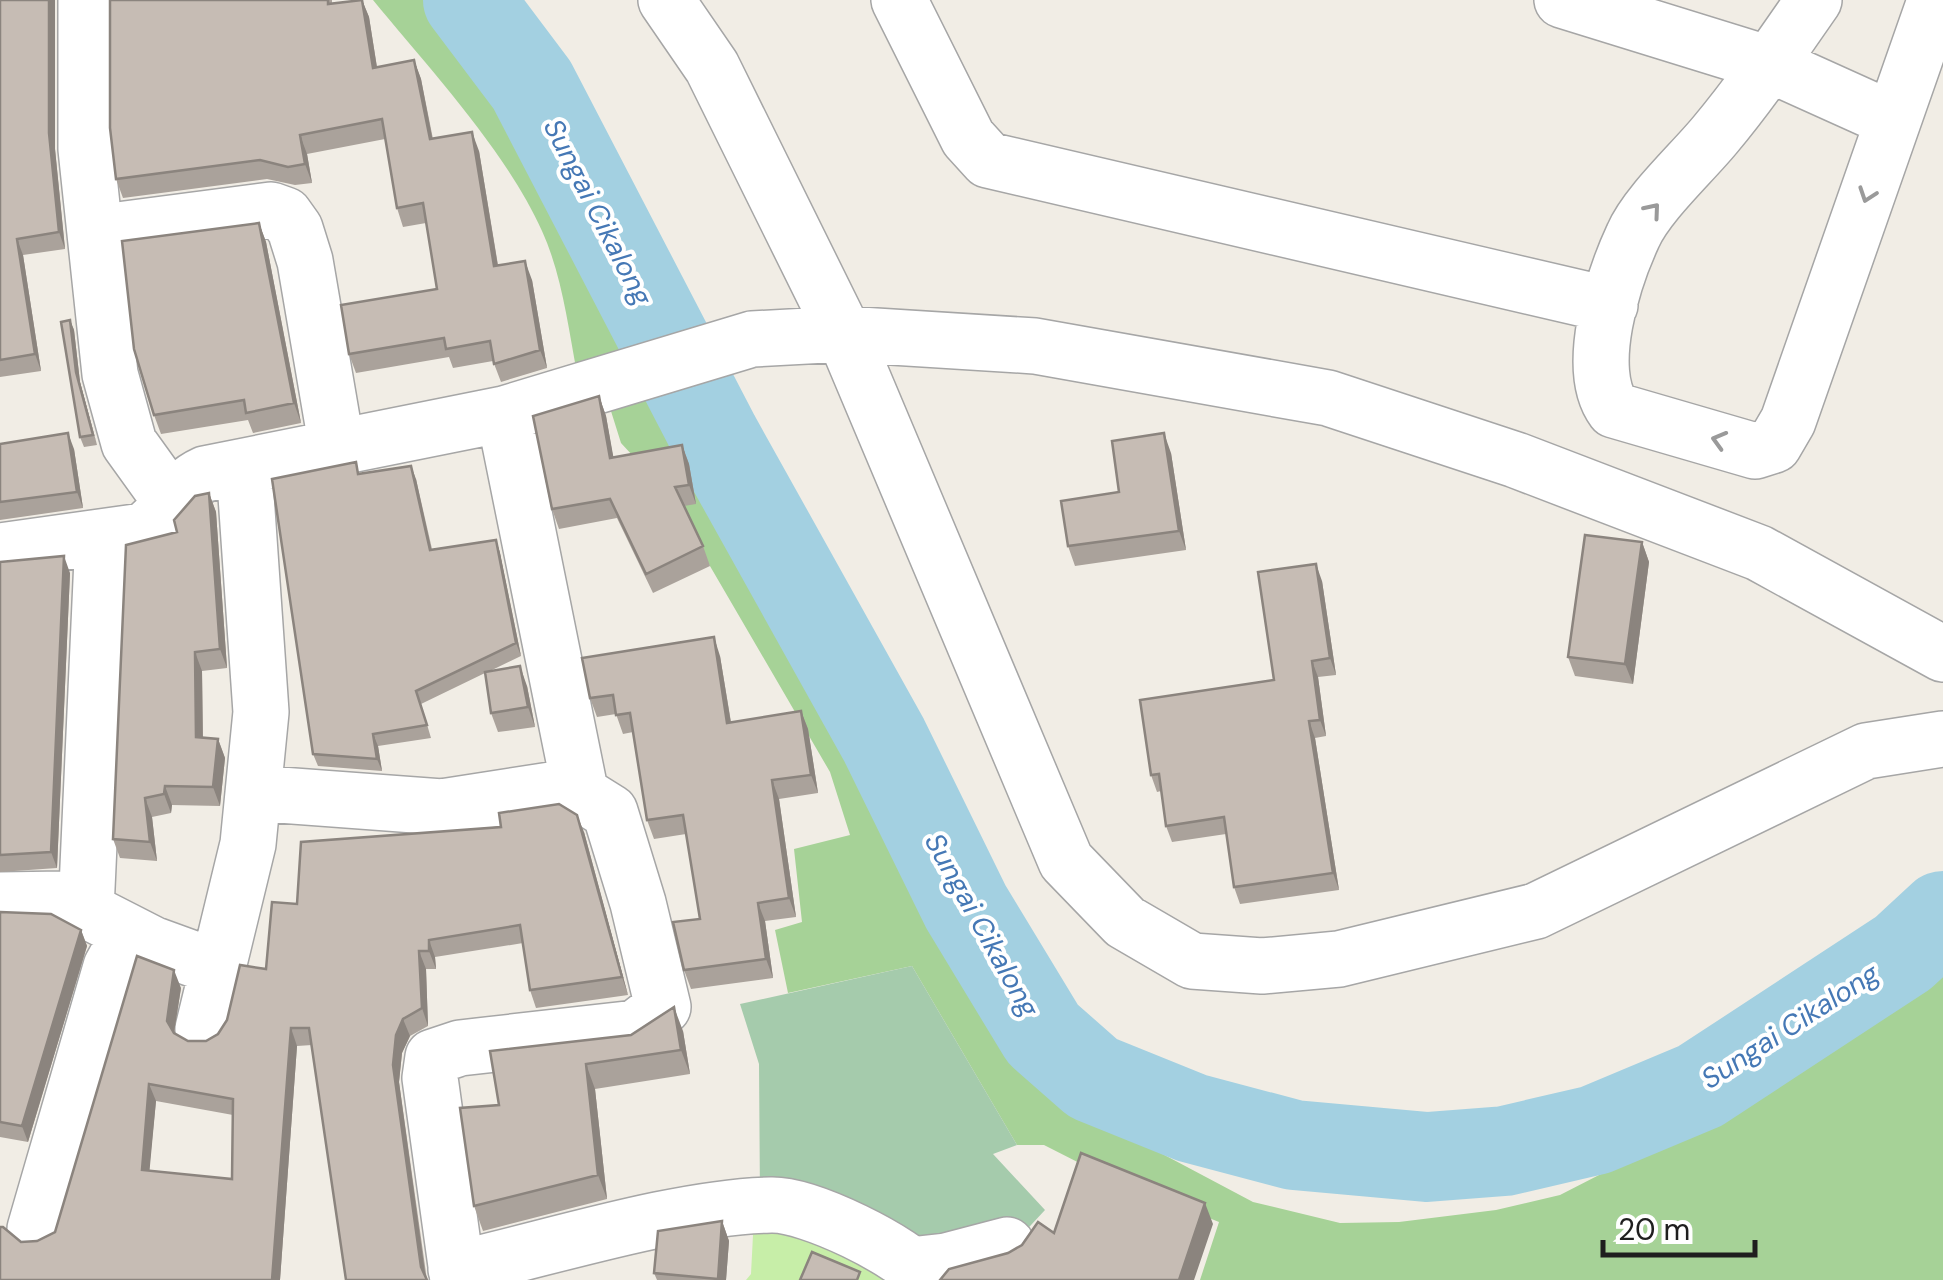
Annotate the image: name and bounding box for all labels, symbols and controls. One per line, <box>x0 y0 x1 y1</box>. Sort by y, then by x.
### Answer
water label: Sungai Cikalong <box>535 112 661 312</box>
one-way arrow <box>1859 185 1879 202</box>
one-way arrow <box>1641 203 1659 221</box>
one-way arrow <box>1711 431 1728 452</box>
water label: Sungai Cikalong <box>916 827 1048 1024</box>
water label: Sungai Cikalong <box>1694 954 1886 1097</box>
scale bar <box>1603 1195 1756 1257</box>
text: 20 m <box>1618 1210 1690 1249</box>

